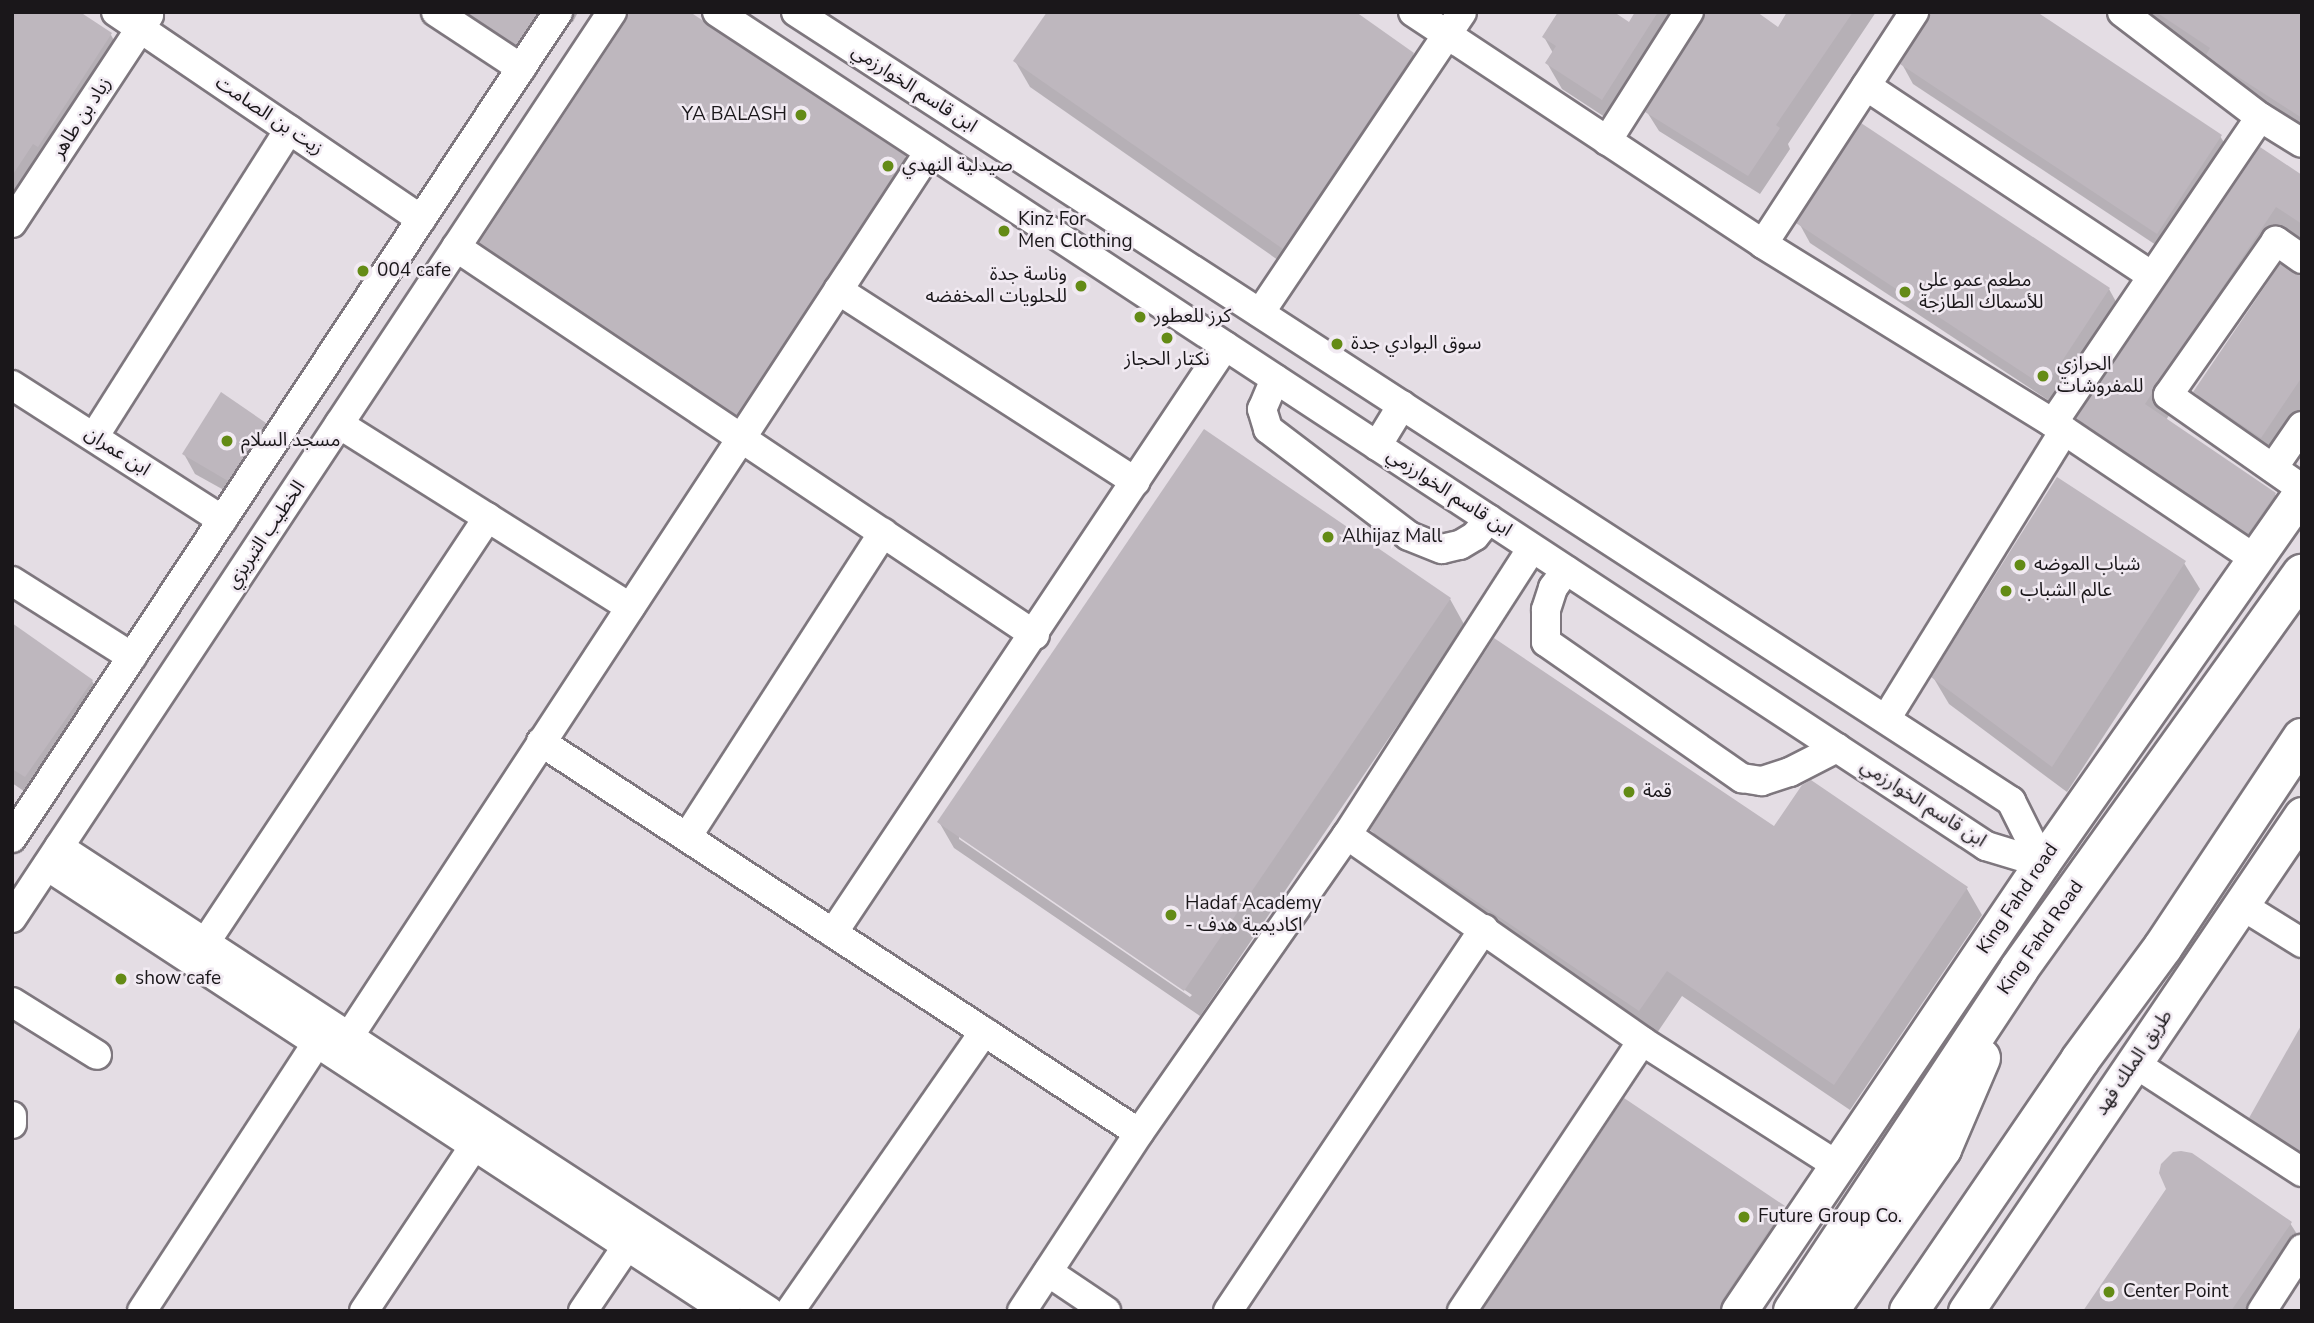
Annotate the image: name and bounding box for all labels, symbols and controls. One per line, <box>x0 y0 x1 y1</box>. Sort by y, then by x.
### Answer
street label: ابن قاسم الخوارزمي <box>847 40 981 138</box>
street label: زيت بن الصامت <box>211 71 327 161</box>
street label: زياد بن طاهر <box>47 73 117 163</box>
place label: YA BALASH <box>682 104 787 126</box>
marker: YA BALASH <box>793 107 809 123</box>
place label: صيدلية النهدي <box>902 155 1013 177</box>
marker: صيدلية النهدي <box>880 158 896 174</box>
place label: Kinz For Men Clothing <box>1018 209 1133 253</box>
marker: Kinz For Men Clothing <box>996 223 1012 239</box>
place label: 004 cafe <box>377 260 451 282</box>
marker: 004 cafe <box>355 263 371 279</box>
place label: وناسة جدة للحلويات المخفضه <box>925 264 1067 308</box>
place label: مطعم عمو علي للأسماك الطازجة <box>1919 270 2043 314</box>
marker: وناسة جدة للحلويات المخفضه <box>1073 278 1089 294</box>
marker: مطعم عمو علي للأسماك الطازجة <box>1897 284 1913 300</box>
place label: كرز للعطور <box>1154 306 1231 328</box>
marker: كرز للعطور <box>1132 309 1148 325</box>
marker: نكتار الحجاز <box>1159 330 1175 346</box>
place label: سوق البوادي جدة <box>1351 333 1481 355</box>
marker: سوق البوادي جدة <box>1329 336 1345 352</box>
place label: نكتار الحجاز <box>1124 349 1210 371</box>
place label: الحرازي للمفروشات <box>2057 354 2143 398</box>
marker: الحرازي للمفروشات <box>2035 368 2051 384</box>
street label: ابن عمران <box>80 422 154 482</box>
place label: مسجد السلام <box>241 430 340 452</box>
marker: مسجد السلام <box>219 433 235 449</box>
street label: ابن قاسم الخوارزمي <box>1382 444 1516 542</box>
street label: الخطيب التبريزي <box>221 477 311 593</box>
place label: Alhijaz Mall <box>1342 526 1442 548</box>
marker: Alhijaz Mall <box>1320 529 1336 545</box>
place label: شباب الموضه <box>2034 554 2140 576</box>
marker: شباب الموضه <box>2012 557 2028 573</box>
place label: عالم الشباب <box>2020 580 2112 602</box>
marker: عالم الشباب <box>1998 583 2014 599</box>
street label: ابن قاسم الخوارزمي <box>1856 755 1990 853</box>
place label: قمة <box>1643 781 1672 803</box>
marker: قمة <box>1621 784 1637 800</box>
street label: King Fahd road <box>1973 839 2063 959</box>
street label: King Fahd Road <box>1993 877 2089 999</box>
place label: Hadaf Academy - اكاديمية هدف <box>1185 893 1322 937</box>
marker: Hadaf Academy - اكاديمية هدف <box>1163 907 1179 923</box>
place label: show cafe <box>135 968 221 990</box>
marker: show cafe <box>113 971 129 987</box>
street label: طريق الملك فهد <box>2090 1006 2178 1120</box>
place label: Future Group Co. <box>1758 1206 1902 1228</box>
marker: Future Group Co. <box>1736 1209 1752 1225</box>
place label: Center Point <box>2123 1281 2228 1303</box>
marker: Center Point <box>2101 1284 2117 1300</box>

